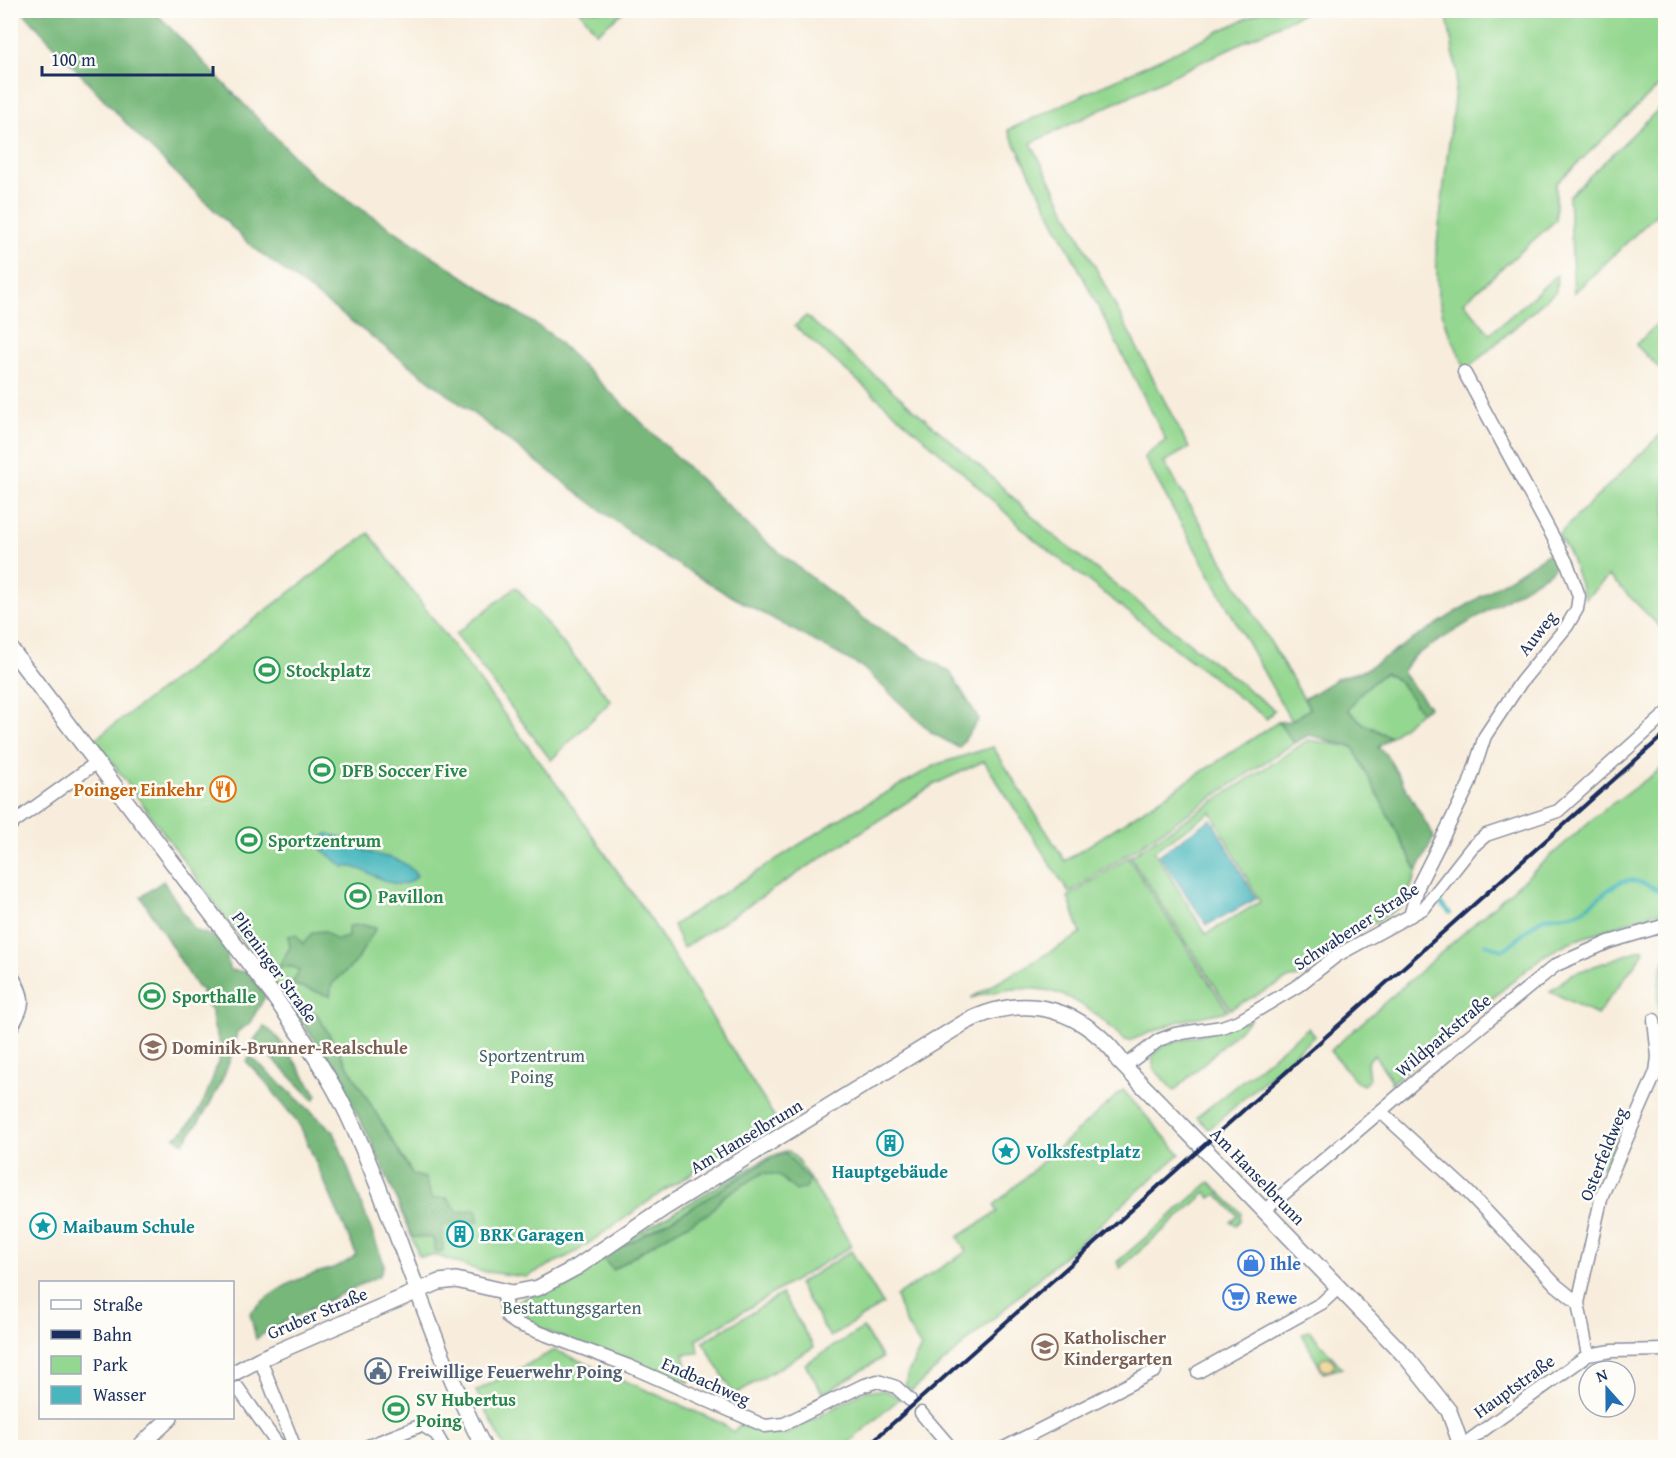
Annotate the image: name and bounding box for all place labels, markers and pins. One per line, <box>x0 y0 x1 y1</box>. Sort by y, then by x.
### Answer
sports icon: Stockplatz <box>252 655 282 685</box>
place label: Stockplatz <box>286 657 371 684</box>
sports icon: DFB Soccer Five <box>307 755 337 785</box>
place label: DFB Soccer Five <box>342 757 468 784</box>
restaurant icon: Poinger Einkehr <box>208 774 238 804</box>
place label: Poinger Einkehr <box>74 776 205 803</box>
sports icon: Sportzentrum <box>234 825 264 855</box>
place label: Sportzentrum <box>268 827 382 854</box>
sports icon: Pavillon <box>343 881 373 911</box>
place label: Pavillon <box>378 883 444 910</box>
sports icon: Sporthalle <box>137 981 167 1011</box>
place label: Sporthalle <box>172 983 256 1010</box>
school or university icon: Dominik-Brunner-Realschule <box>138 1032 168 1062</box>
place label: Dominik-Brunner-Realschule <box>172 1034 408 1061</box>
building icon: Hauptgebäude <box>875 1128 905 1158</box>
place icon: Volksfestplatz <box>991 1136 1021 1166</box>
place label: Volksfestplatz <box>1026 1138 1141 1165</box>
place label: Hauptgebäude <box>832 1158 948 1185</box>
place icon: Maibaum Schule <box>28 1211 58 1241</box>
place label: Maibaum Schule <box>63 1213 195 1240</box>
building icon: BRK Garagen <box>445 1219 475 1249</box>
place label: BRK Garagen <box>480 1221 584 1248</box>
shop icon: Ihle <box>1236 1248 1266 1278</box>
place label: Ihle <box>1270 1250 1301 1277</box>
supermarket icon: Rewe <box>1221 1282 1251 1312</box>
place label: Rewe <box>1256 1284 1298 1311</box>
place label: Katholischer Kindergarten <box>1064 1324 1173 1372</box>
school or university icon: Katholischer Kindergarten <box>1030 1332 1060 1362</box>
public building icon: Freiwillige Feuerwehr Poing <box>363 1356 393 1386</box>
place label: Freiwillige Feuerwehr Poing <box>398 1358 623 1385</box>
place label: SV Hubertus Poing <box>416 1386 516 1434</box>
sports icon: SV Hubertus Poing <box>381 1394 411 1424</box>

